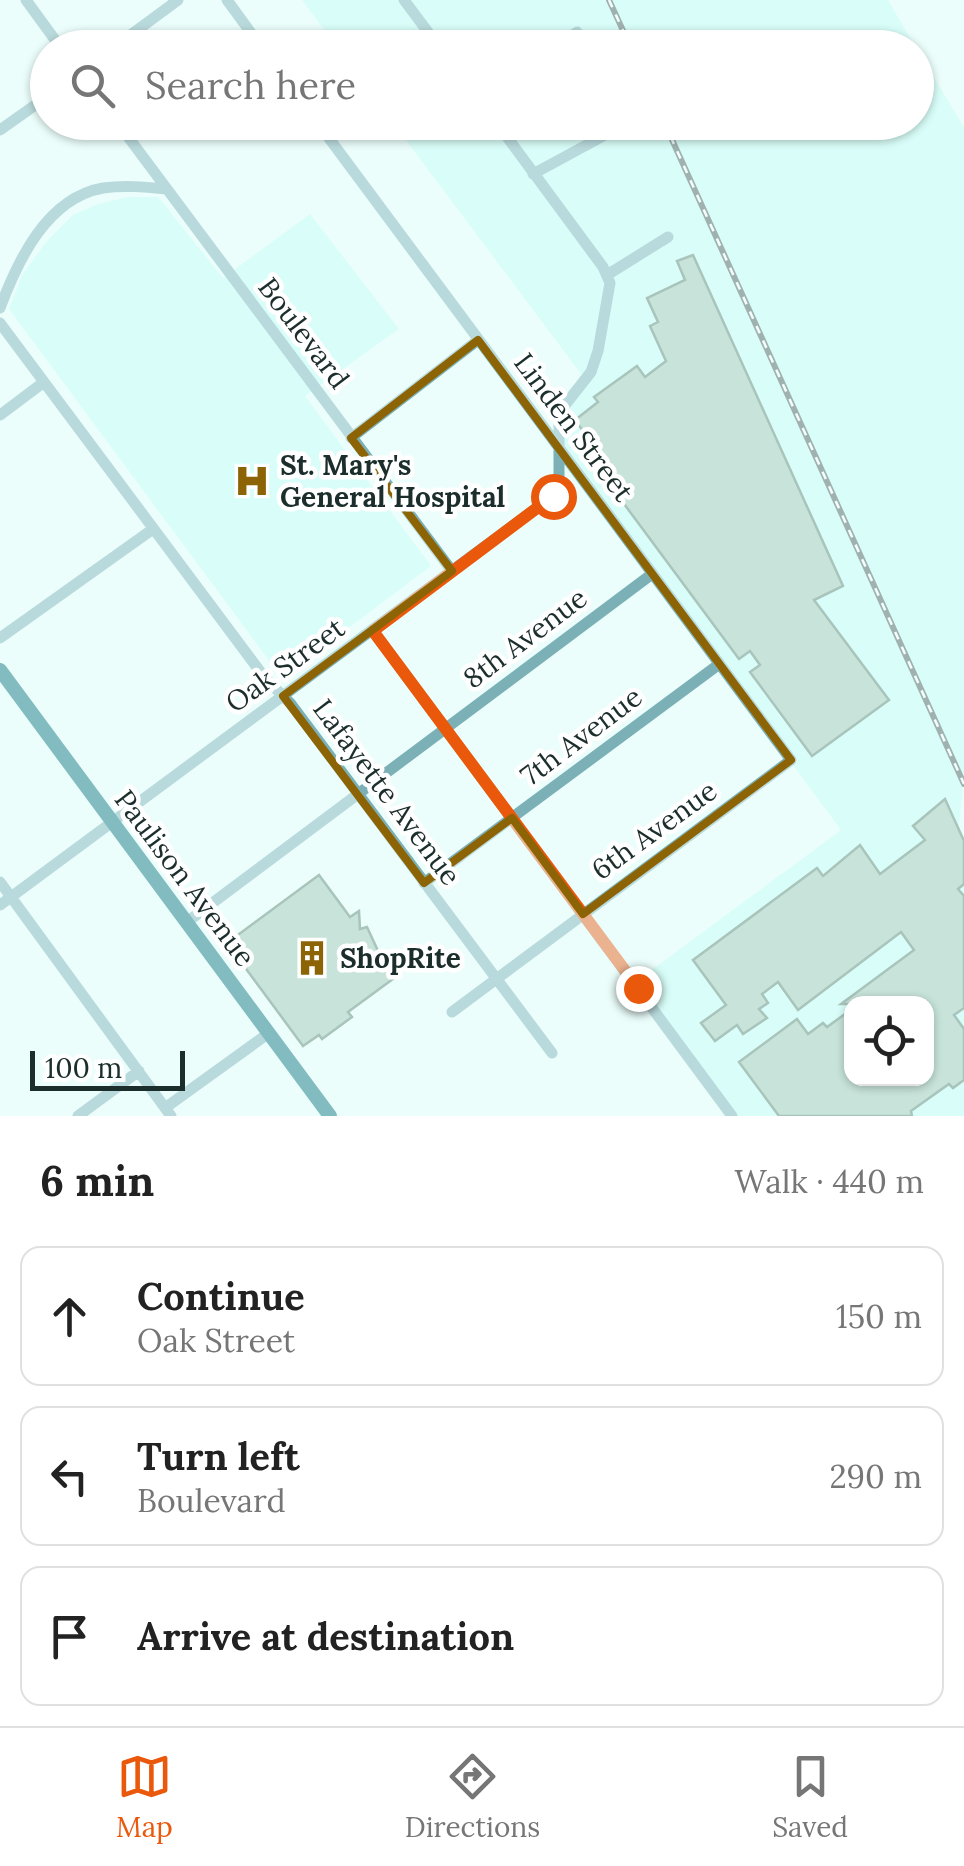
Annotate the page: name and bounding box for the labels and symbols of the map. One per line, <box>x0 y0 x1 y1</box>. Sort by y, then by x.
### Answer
street label: Boulevard <box>250 270 358 396</box>
street label: Linden Street <box>506 346 642 509</box>
place label: St. Mary's General Hospital <box>280 447 506 515</box>
hospital icon: St. Mary's General Hospital <box>233 462 271 500</box>
route start <box>531 474 577 520</box>
street label: 8th Avenue <box>456 580 594 696</box>
street label: Oak Street <box>218 610 352 720</box>
street label: 7th Avenue <box>513 679 649 793</box>
street label: Lafayette Avenue <box>305 692 469 892</box>
street label: 6th Avenue <box>584 772 724 888</box>
street label: Paulison Avenue <box>107 783 263 973</box>
building icon: ShopRite <box>293 939 331 977</box>
place label: ShopRite <box>340 940 461 976</box>
route end <box>616 966 662 1012</box>
scale bar <box>30 1046 185 1090</box>

